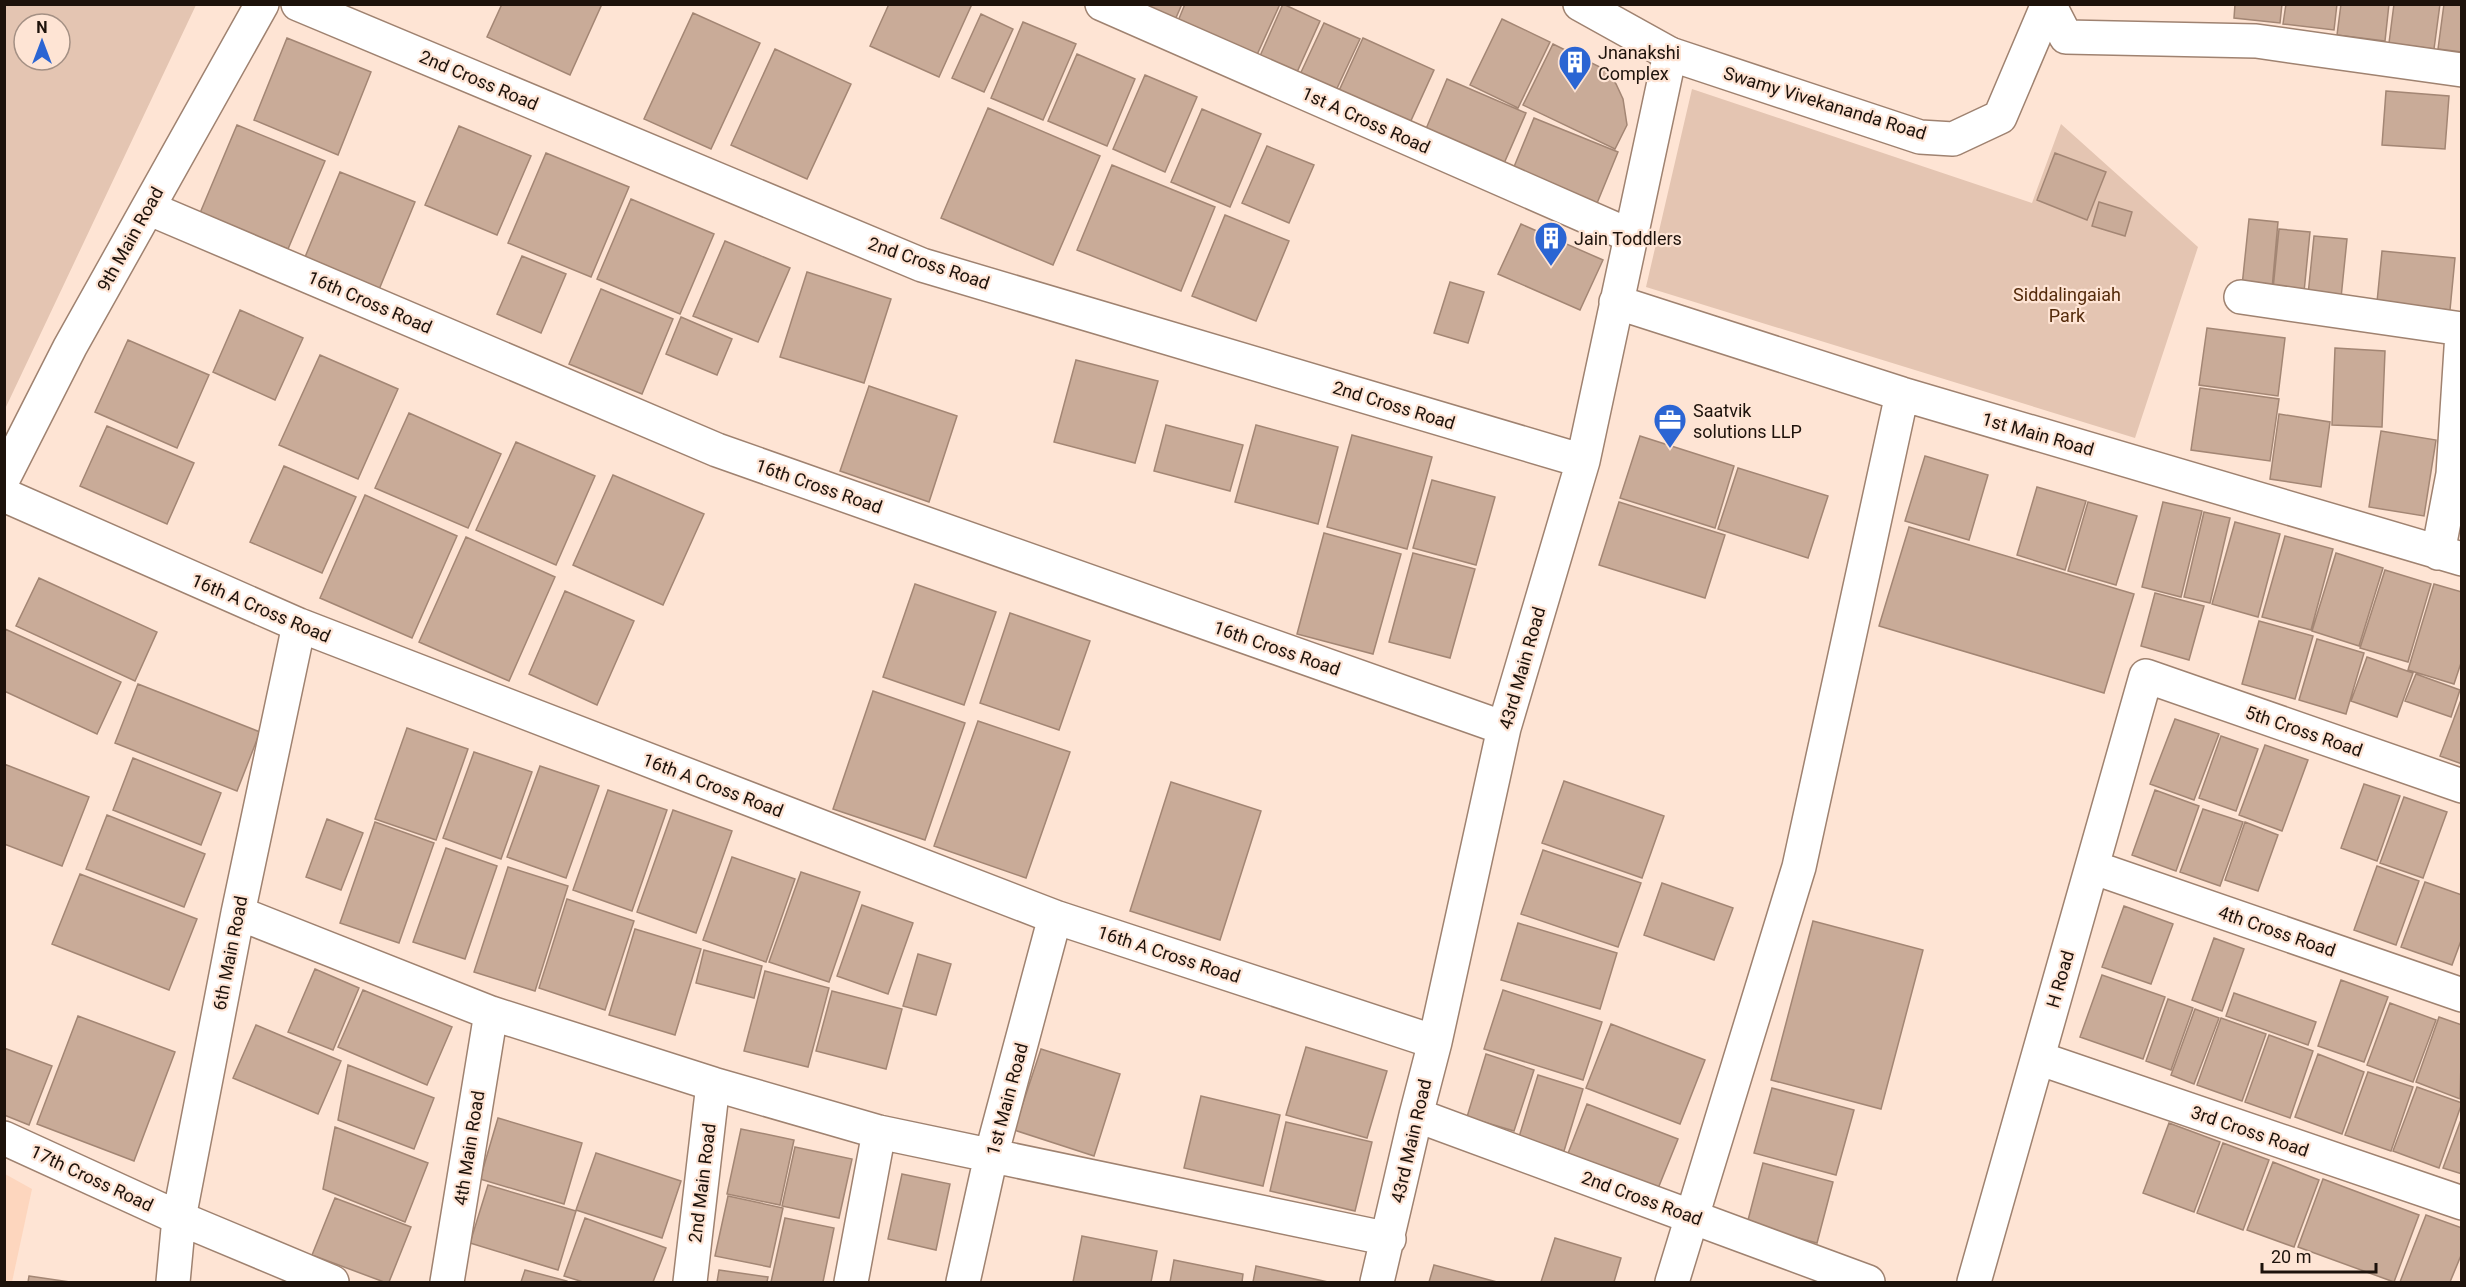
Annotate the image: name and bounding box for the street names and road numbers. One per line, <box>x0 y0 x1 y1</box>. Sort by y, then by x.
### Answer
street label: 2nd Cross Road <box>416 46 542 114</box>
street label: Swamy Vivekananda Road <box>1721 62 1929 144</box>
street label: 1st A Cross Road <box>1299 82 1433 158</box>
street label: 9th Main Road <box>93 183 167 295</box>
street label: 2nd Cross Road <box>866 232 992 294</box>
street label: 16th Cross Road <box>305 266 435 338</box>
street label: 2nd Cross Road <box>1330 376 1458 434</box>
street label: 1st Main Road <box>1980 408 2096 460</box>
street label: 16th Cross Road <box>753 454 885 518</box>
street label: 16th A Cross Road <box>188 569 334 647</box>
street label: 43rd Main Road <box>1494 604 1550 732</box>
street label: 16th Cross Road <box>1211 616 1343 680</box>
street label: 5th Cross Road <box>2243 701 2365 761</box>
street label: 16th A Cross Road <box>640 749 786 821</box>
street label: 6th Main Road <box>209 894 251 1012</box>
street label: 4th Cross Road <box>2216 901 2338 961</box>
street label: 16th A Cross Road <box>1095 921 1243 987</box>
street label: H Road <box>2042 948 2078 1010</box>
street label: 1st Main Road <box>982 1041 1032 1157</box>
street label: 43rd Main Road <box>1387 1077 1435 1205</box>
street label: 4th Main Road <box>450 1089 488 1207</box>
street label: 3rd Cross Road <box>2188 1101 2312 1161</box>
street label: 2nd Main Road <box>684 1122 720 1244</box>
street label: 17th Cross Road <box>27 1140 157 1216</box>
street label: 2nd Cross Road <box>1579 1166 1705 1230</box>

